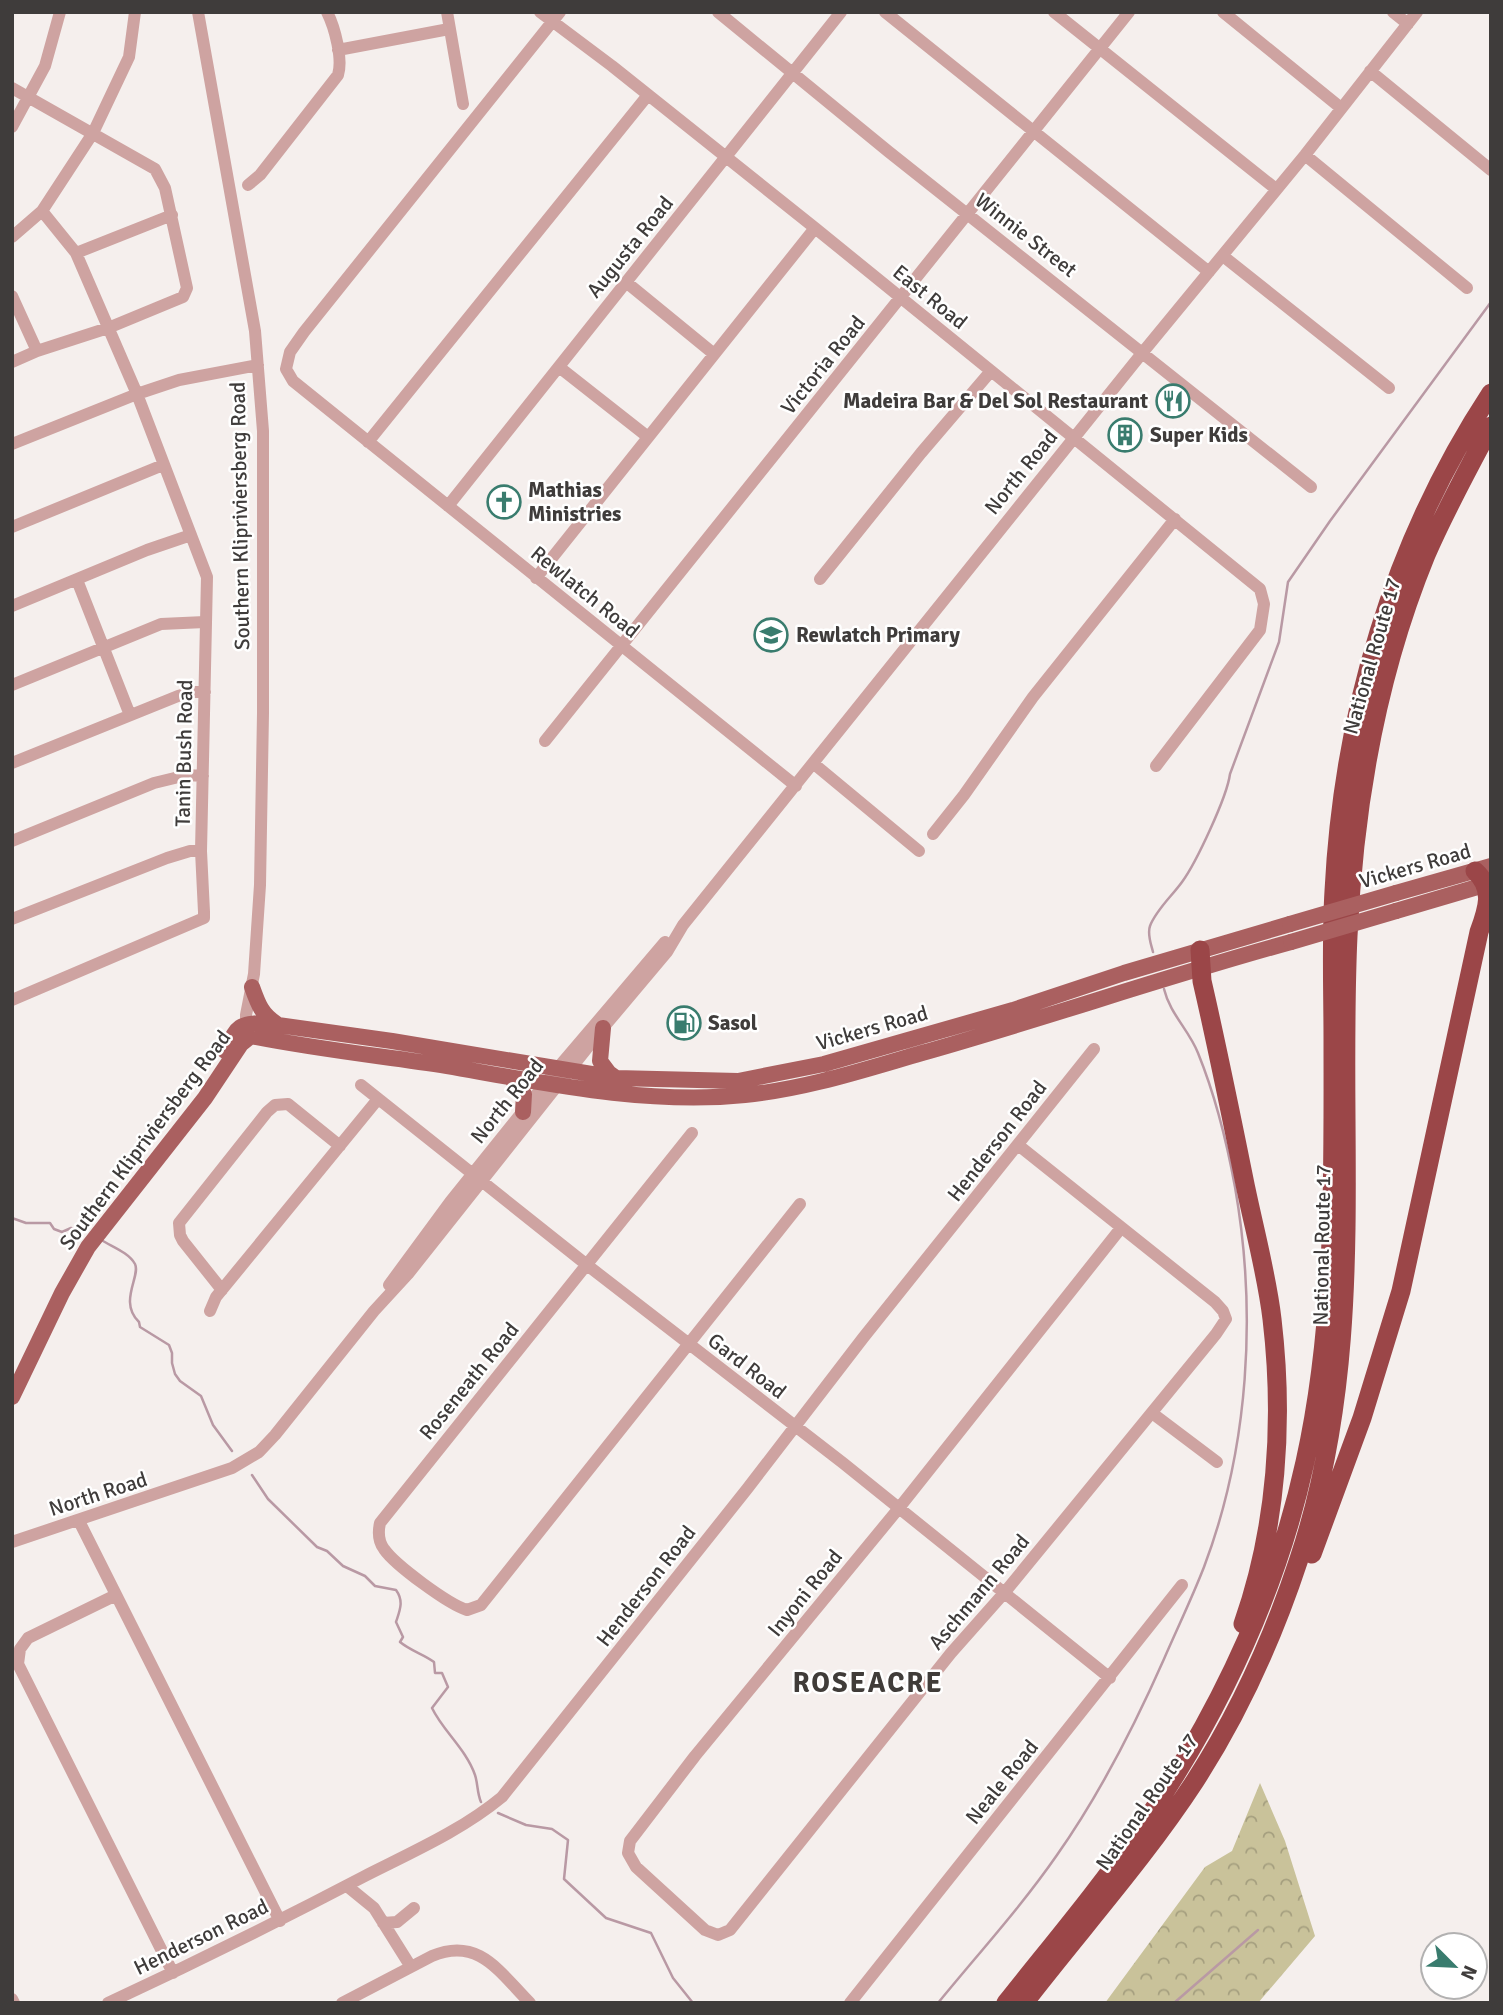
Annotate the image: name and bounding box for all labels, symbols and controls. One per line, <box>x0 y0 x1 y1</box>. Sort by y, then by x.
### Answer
street label: Winnie Street <box>970 187 1082 283</box>
street label: Augusta Road <box>581 191 679 303</box>
street label: East Road <box>887 259 973 335</box>
street label: Victoria Road <box>775 310 871 420</box>
street label: Southern Klipriviersberg Road <box>225 382 255 650</box>
restaurant icon: Madeira Bar & Del Sol Restaurant <box>1154 382 1192 420</box>
place label: Madeira Bar & Del Sol Restaurant <box>843 388 1148 414</box>
building icon: Super Kids <box>1106 416 1144 454</box>
place label: Super Kids <box>1150 422 1248 448</box>
street label: North Road <box>979 424 1063 520</box>
place label: Mathias Ministries <box>528 477 621 527</box>
church icon: Mathias Ministries <box>485 483 523 521</box>
street label: Rewlatch Road <box>525 540 645 644</box>
street label: National Route 17 <box>1337 575 1407 737</box>
school or university icon: Rewlatch Primary <box>752 616 790 654</box>
place label: Rewlatch Primary <box>796 622 961 648</box>
street label: Tanin Bush Road <box>170 679 198 827</box>
street label: Vickers Road <box>1356 838 1474 894</box>
street label: Vickers Road <box>813 1000 931 1056</box>
fuel station icon: Sasol <box>665 1004 703 1042</box>
place label: Sasol <box>708 1010 758 1036</box>
street label: Southern Klipriviersberg Road <box>54 1025 236 1255</box>
street label: North Road <box>465 1053 549 1149</box>
street label: Henderson Road <box>942 1075 1052 1207</box>
street label: National Route 17 <box>1308 1164 1336 1326</box>
street label: Roseneath Road <box>414 1317 524 1445</box>
street label: Gard Road <box>703 1327 791 1405</box>
street label: North Road <box>46 1466 150 1522</box>
street label: Henderson Road <box>591 1520 701 1652</box>
street label: Aschmann Road <box>923 1529 1035 1655</box>
street label: Inyoni Road <box>762 1544 848 1642</box>
district label: ROSEACRE <box>792 1666 944 1700</box>
street label: National Route 17 <box>1090 1728 1204 1876</box>
street label: Neale Road <box>960 1734 1044 1830</box>
street label: Henderson Road <box>129 1893 273 1981</box>
north arrow <box>1419 1931 1489 2001</box>
text: N <box>1455 1962 1482 1983</box>

